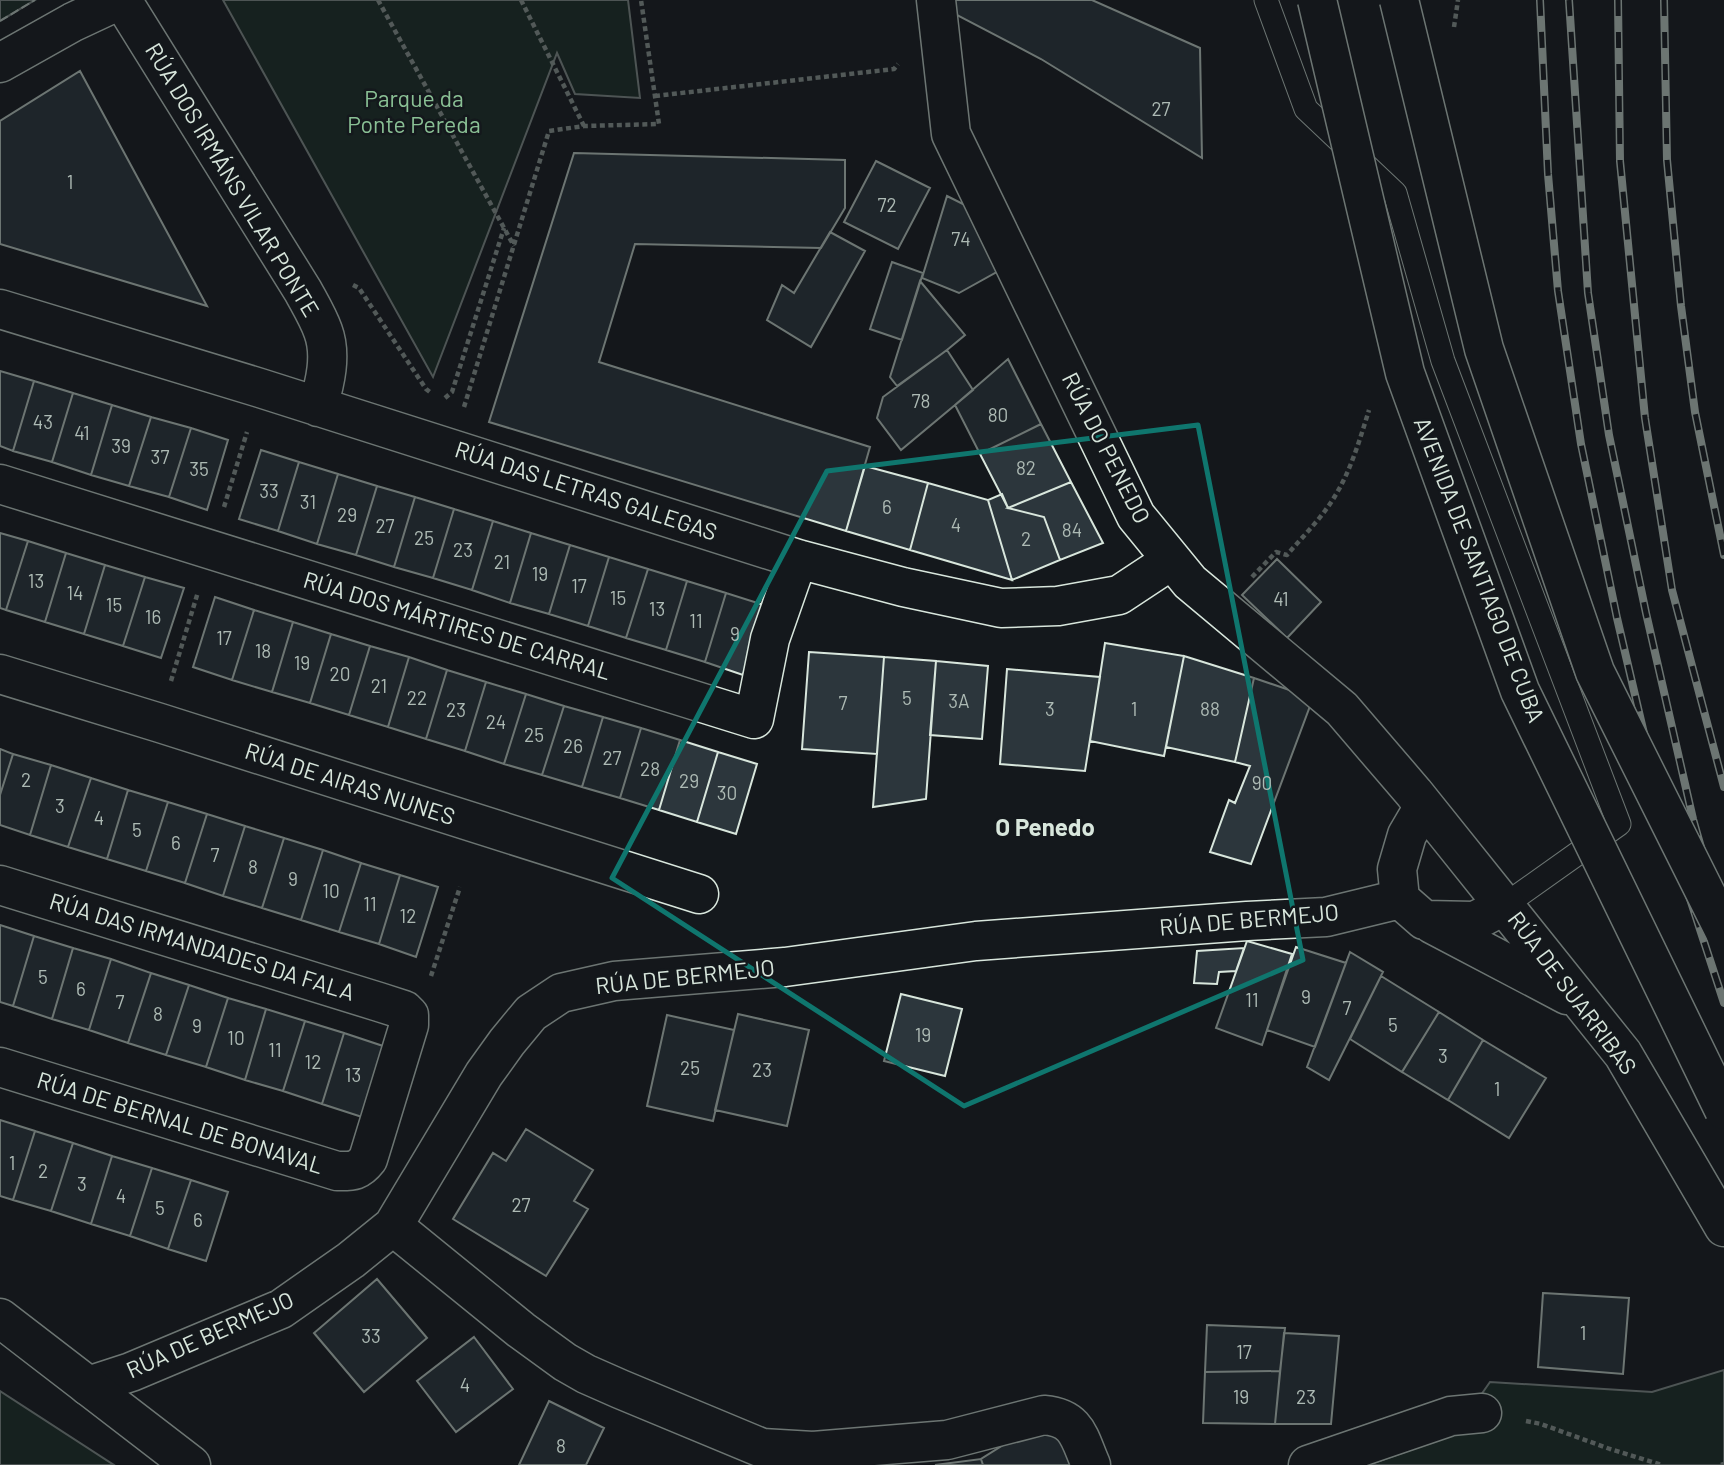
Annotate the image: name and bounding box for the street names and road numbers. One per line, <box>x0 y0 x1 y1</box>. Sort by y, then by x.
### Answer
street label: RÚA DOS IRMÁNS VILAR PONTE <box>140 37 326 321</box>
street label: RÚA DO PENEDO <box>1057 367 1157 528</box>
street label: AVENIDA DE SANTIAGO DE CUBA <box>1409 413 1551 726</box>
street label: RÚA DAS LETRAS GALEGAS <box>452 434 721 546</box>
street label: RÚA DOS MÁRTIRES DE CARRAL <box>300 565 614 685</box>
street label: RÚA DE AIRAS NUNES <box>242 736 459 830</box>
street label: RÚA DAS IRMANDADES DA FALA <box>46 886 358 1006</box>
street label: RÚA DE BERMEJO <box>1158 897 1340 941</box>
street label: RÚA DE SUARRIBAS <box>1502 905 1643 1079</box>
street label: RÚA DE BERMEJO <box>594 953 776 999</box>
street label: RÚA DE BERNAL DE BONAVAL <box>34 1065 327 1179</box>
street label: RÚA DE BERMEJO <box>122 1285 298 1384</box>

